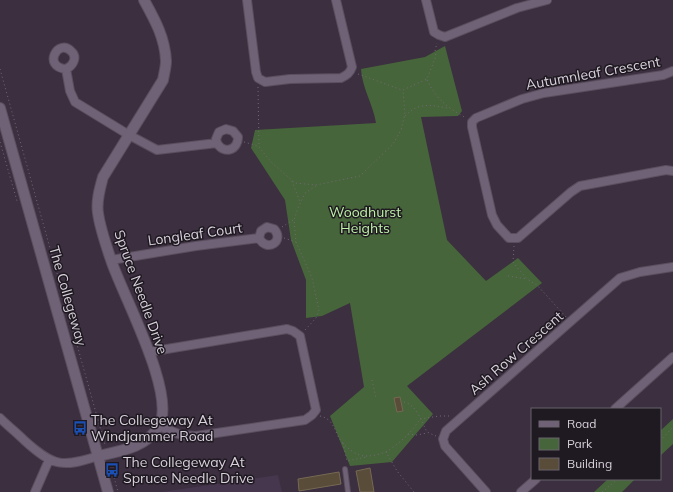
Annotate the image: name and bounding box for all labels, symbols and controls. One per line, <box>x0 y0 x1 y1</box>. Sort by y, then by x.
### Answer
street label: Autumnleaf Crescent <box>524 52 662 94</box>
park label: Woodhurst Heights <box>329 203 401 237</box>
street label: Longleaf Court <box>146 218 244 250</box>
street label: Spruce Needle Drive <box>110 227 172 357</box>
street label: The Collegeway <box>45 244 91 349</box>
street label: Ash Row Crescent <box>465 307 567 399</box>
legend <box>531 408 661 480</box>
place label: The Collegeway At Windjammer Road <box>91 411 214 445</box>
text: Road <box>567 416 596 431</box>
bus stop icon: The Collegeway At Windjammer Road <box>72 420 88 436</box>
text: Park <box>567 436 593 451</box>
place label: The Collegeway At Spruce Needle Drive <box>123 453 254 487</box>
text: Building <box>567 456 612 471</box>
bus stop icon: The Collegeway At Spruce Needle Drive <box>104 462 120 478</box>

